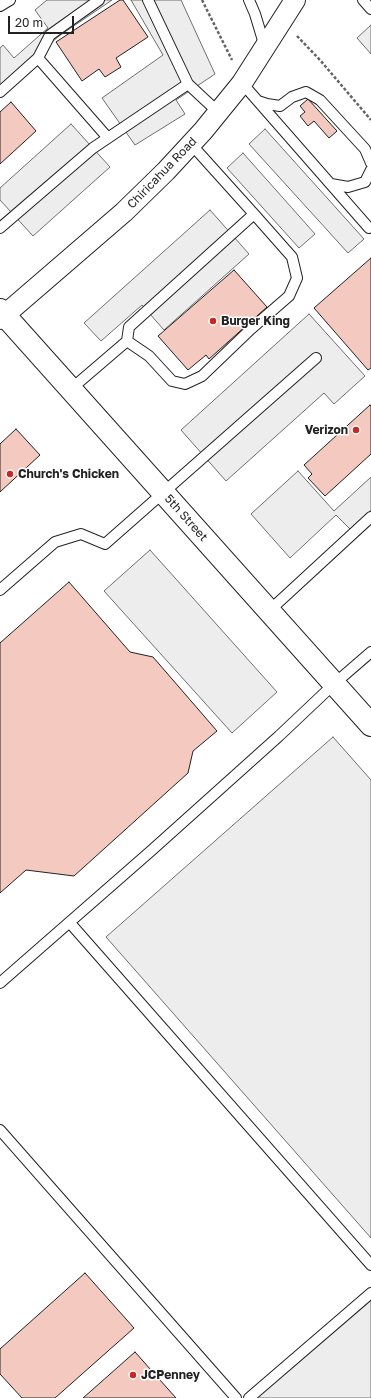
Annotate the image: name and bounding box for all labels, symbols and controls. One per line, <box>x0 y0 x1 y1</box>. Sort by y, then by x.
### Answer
scale bar <box>10 8 76 34</box>
text: 20 m <box>15 15 43 30</box>
street label: Chiricahua Road <box>124 134 200 212</box>
place label: Burger King <box>221 314 290 328</box>
marker: Burger King <box>208 316 218 326</box>
place label: Verizon <box>305 423 348 437</box>
marker: Verizon <box>351 425 361 435</box>
place label: Church's Chicken <box>18 467 119 481</box>
marker: Church's Chicken <box>5 469 15 479</box>
street label: 5th Street <box>161 492 211 544</box>
place label: JCPenney <box>141 1368 200 1382</box>
marker: JCPenney <box>128 1370 138 1380</box>

